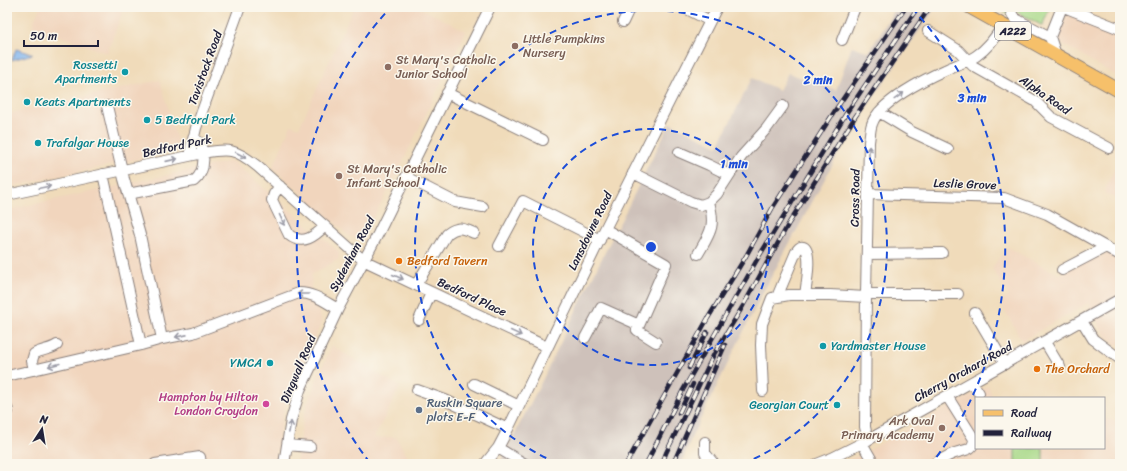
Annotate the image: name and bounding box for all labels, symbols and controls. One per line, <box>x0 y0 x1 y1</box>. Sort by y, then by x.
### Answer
scale bar <box>24 22 98 48</box>
road number: A222 <box>995 22 1031 40</box>
text: 50 m <box>30 25 57 47</box>
street label: Tavistock Road <box>181 27 229 108</box>
place label: Little Pumpkins Nursery <box>523 28 605 64</box>
marker: Little Pumpkins Nursery <box>510 41 520 51</box>
place label: St Mary's Catholic Junior School <box>395 49 496 85</box>
place label: Rossetti Apartments <box>54 54 118 90</box>
marker: St Mary's Catholic Junior School <box>383 62 393 72</box>
marker: Rossetti Apartments <box>120 67 130 77</box>
text: 2 min <box>802 69 833 91</box>
street label: Alpha Road <box>1014 69 1077 122</box>
text: 3 min <box>957 87 987 109</box>
place label: Keats Apartments <box>35 91 131 113</box>
one-way arrow <box>893 92 904 100</box>
marker: Keats Apartments <box>22 97 32 107</box>
place label: 5 Bedford Park <box>155 109 236 131</box>
marker: 5 Bedford Park <box>142 115 152 125</box>
street label: Bedford Park <box>140 128 214 164</box>
place label: Trafalgar House <box>46 132 129 154</box>
marker: Trafalgar House <box>33 138 43 148</box>
one-way arrow <box>865 146 873 159</box>
one-way arrow <box>235 152 247 159</box>
text: 1 min <box>720 153 748 175</box>
one-way arrow <box>165 155 178 163</box>
place label: St Mary's Catholic Infant School <box>346 158 447 194</box>
street label: Cross Road <box>843 167 867 227</box>
marker: St Mary's Catholic Infant School <box>334 171 344 181</box>
street label: Leslie Grove <box>933 172 997 196</box>
one-way arrow <box>38 182 51 190</box>
street label: Lansdowne Road <box>561 187 619 274</box>
street label: Sydenham Road <box>323 212 382 296</box>
one-way arrow <box>279 214 286 226</box>
centre of rings <box>644 240 658 254</box>
place label: Bedford Tavern <box>407 250 488 272</box>
marker: Bedford Tavern <box>394 256 404 266</box>
street label: Bedford Place <box>434 271 510 323</box>
one-way arrow <box>392 274 404 282</box>
one-way arrow <box>297 290 310 298</box>
one-way arrow <box>510 330 522 337</box>
street label: Dingwall Road <box>274 331 323 407</box>
one-way arrow <box>174 332 187 340</box>
place label: Yardmaster House <box>831 335 926 357</box>
street label: Cherry Orchard Road <box>909 335 1018 408</box>
marker: Yardmaster House <box>818 341 828 351</box>
place label: YMCA <box>230 352 262 374</box>
marker: YMCA <box>265 358 275 368</box>
place label: The Orchard <box>1045 358 1110 380</box>
one-way arrow <box>48 362 61 370</box>
marker: The Orchard <box>1032 364 1042 374</box>
place label: Hampton by Hilton London Croydon <box>159 386 259 422</box>
place label: Ruskin Square plots E-F <box>426 392 502 428</box>
place label: Georgian Court <box>749 394 829 416</box>
legend <box>975 397 1105 449</box>
marker: Hampton by Hilton London Croydon <box>261 399 271 409</box>
marker: Georgian Court <box>832 400 842 410</box>
text: Road <box>1011 402 1038 424</box>
marker: Ruskin Square plots E-F <box>414 405 424 415</box>
north arrow <box>22 409 62 449</box>
text: N <box>37 409 50 430</box>
place label: Ark Oval Primary Academy <box>841 410 935 446</box>
one-way arrow <box>286 420 294 433</box>
text: Railway <box>1011 422 1052 444</box>
marker: Ark Oval Primary Academy <box>937 423 947 433</box>

